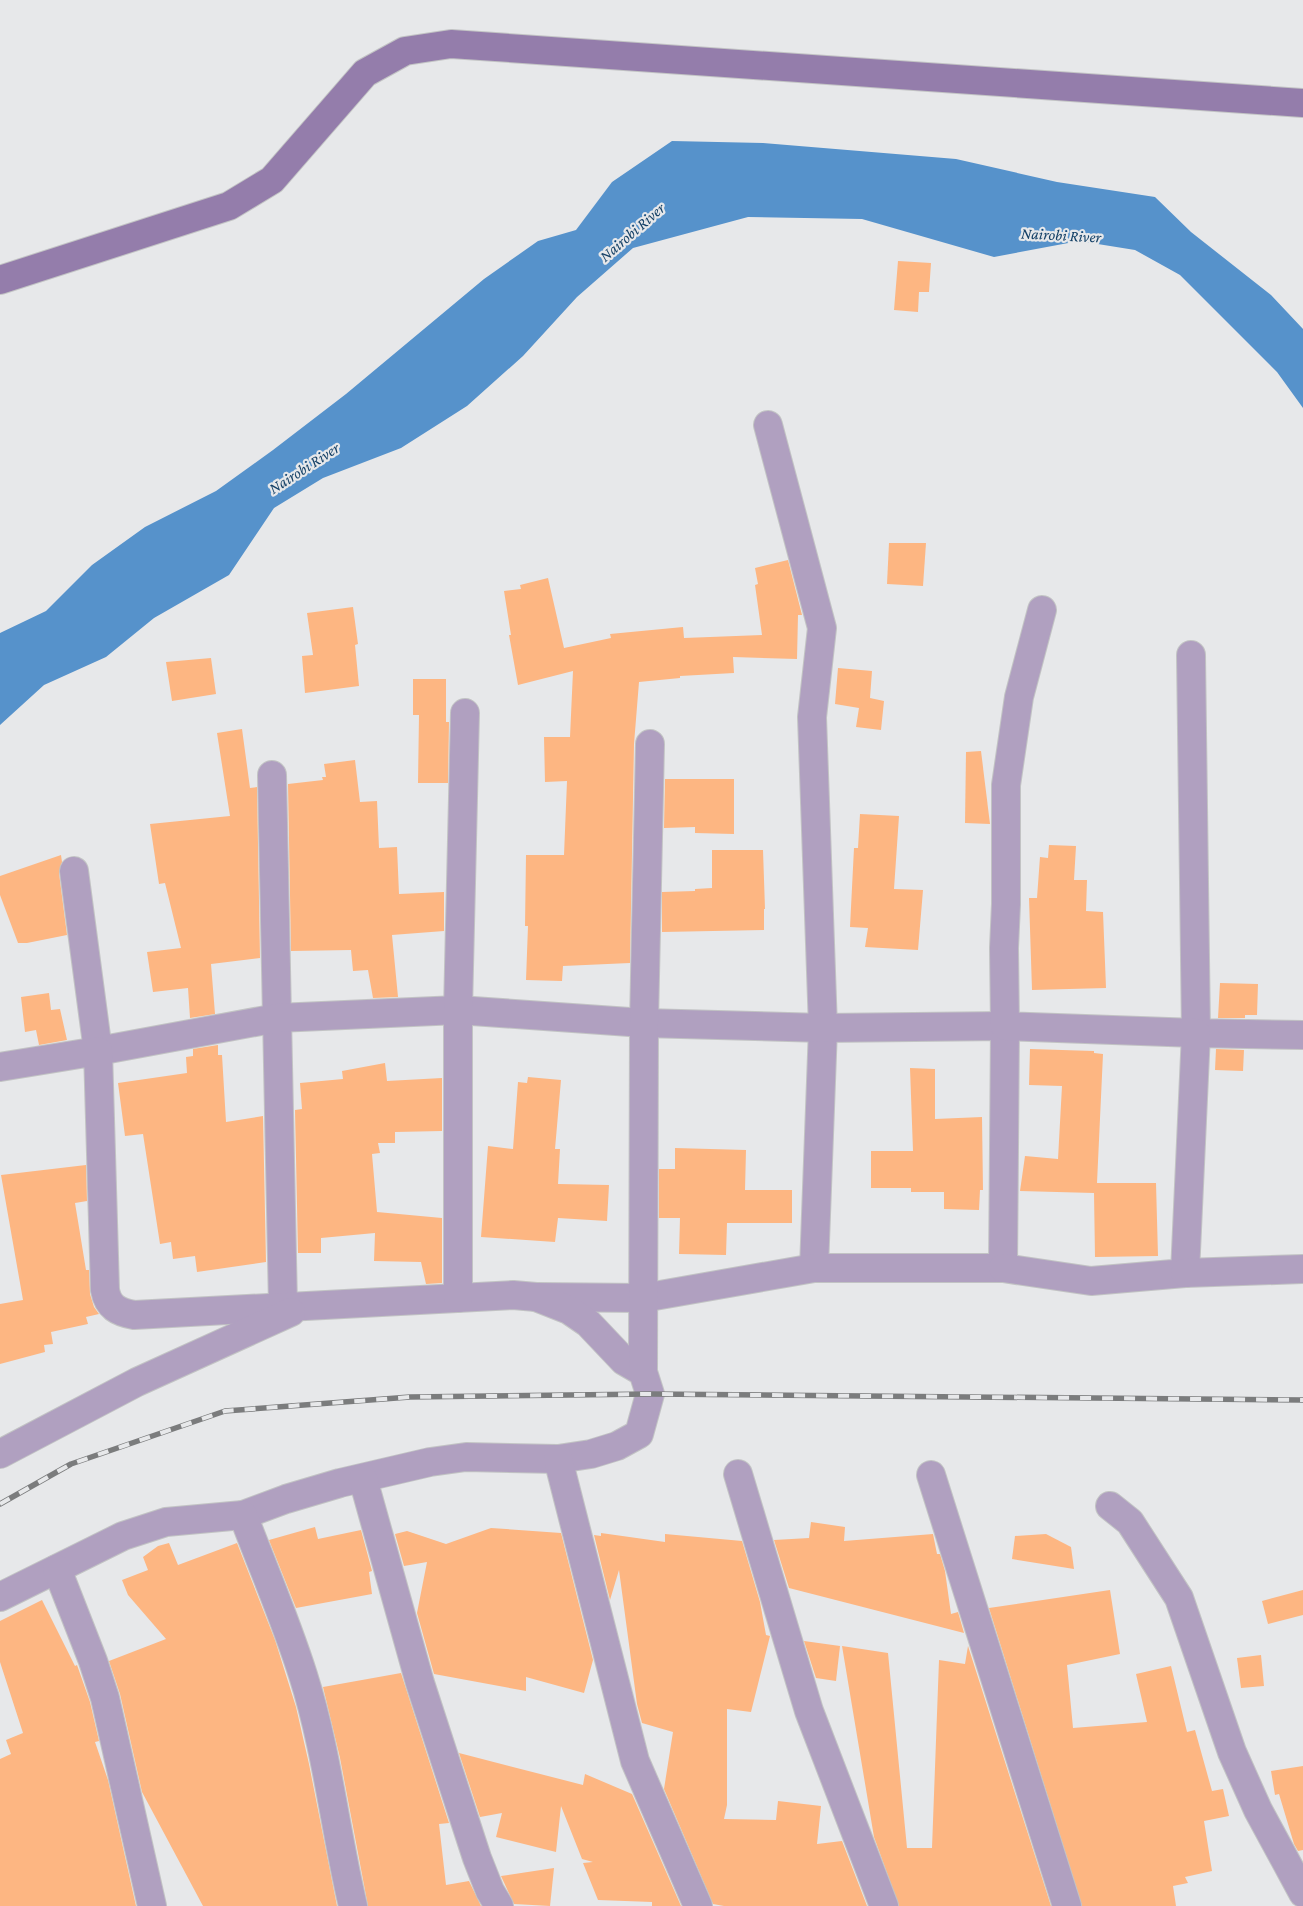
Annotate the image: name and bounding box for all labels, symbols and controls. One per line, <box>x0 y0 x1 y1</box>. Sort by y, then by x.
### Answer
water label: Nairobi River <box>596 199 668 265</box>
water label: Nairobi River <box>1021 224 1102 246</box>
water label: Nairobi River <box>266 439 343 497</box>

